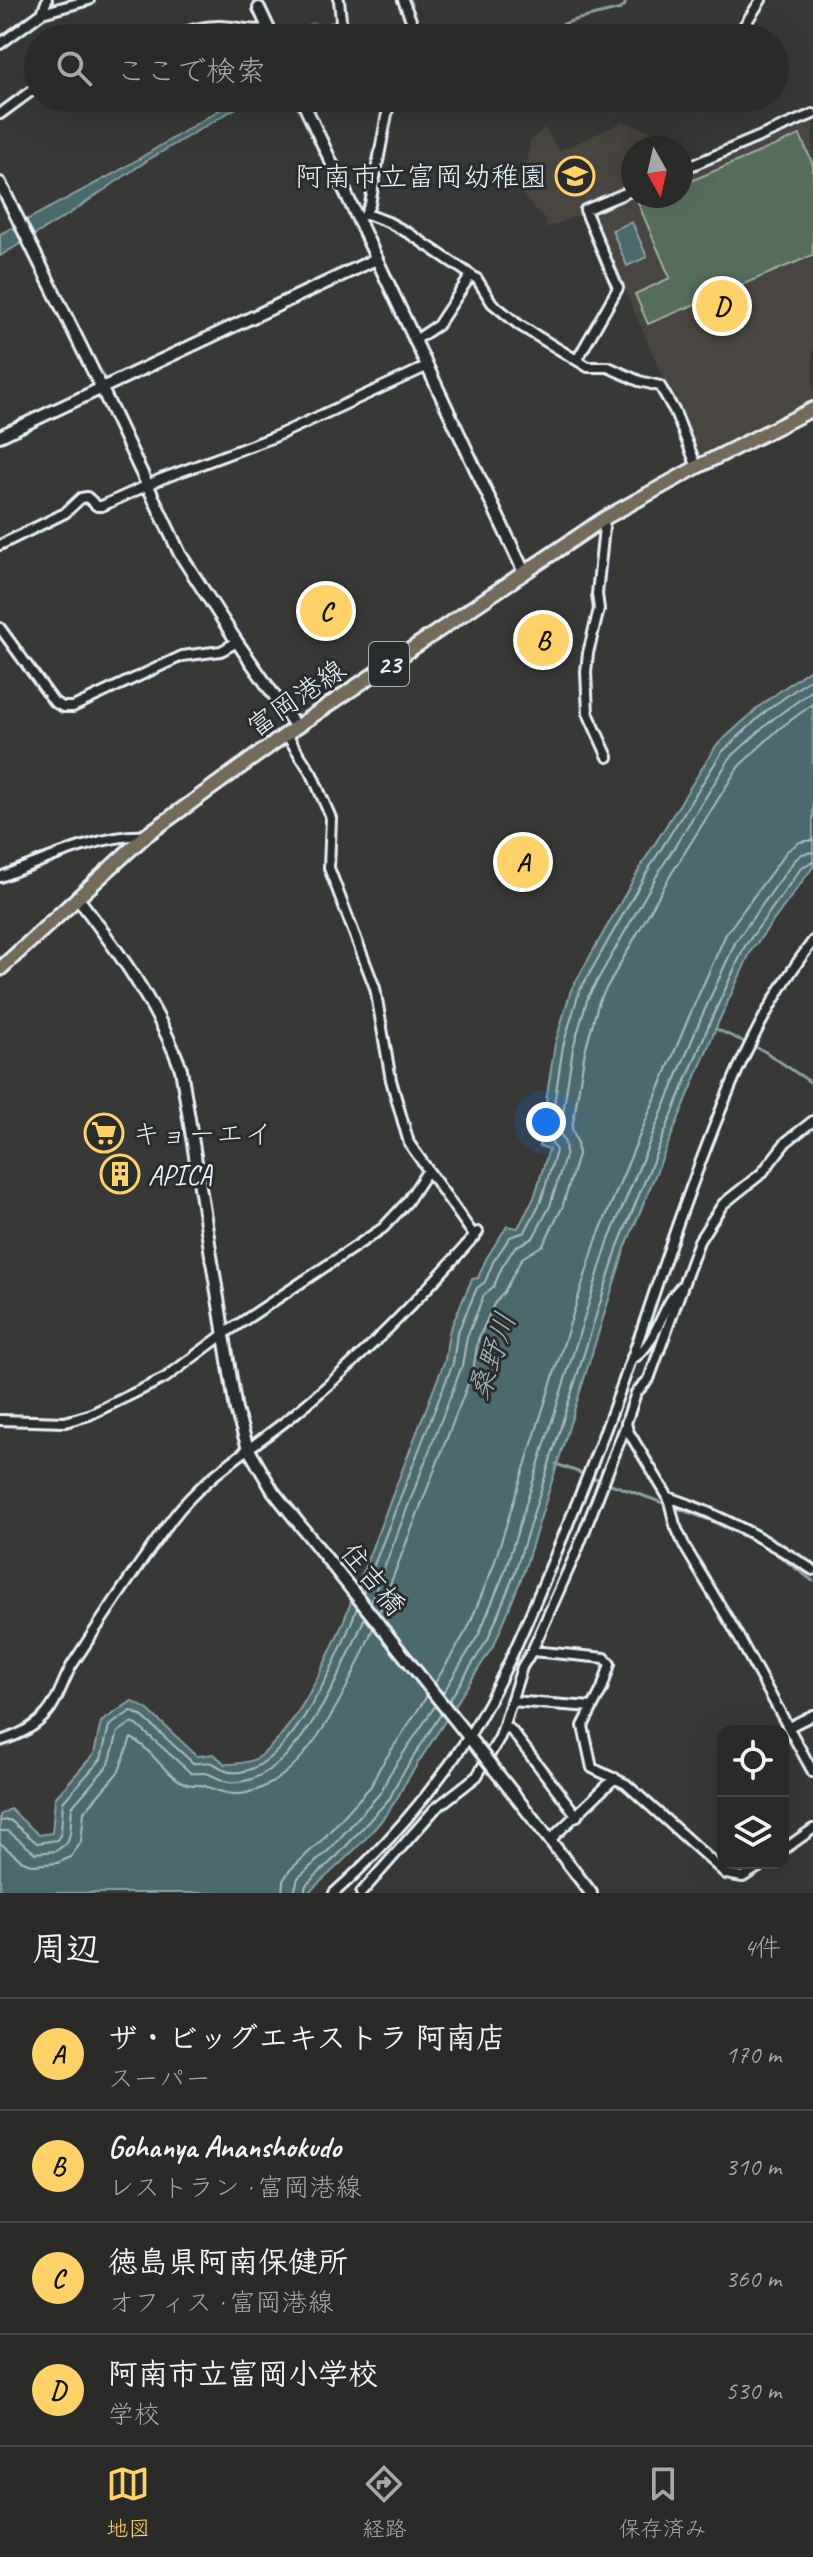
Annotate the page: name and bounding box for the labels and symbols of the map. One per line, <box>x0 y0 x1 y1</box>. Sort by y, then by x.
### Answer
north arrow <box>621 136 693 208</box>
school or university icon: 阿南市立富岡幼稚園 <box>554 155 596 197</box>
place label: 阿南市立富岡幼稚園 <box>295 159 547 194</box>
pin: D <box>696 276 748 336</box>
pin: C <box>300 581 352 641</box>
pin: B <box>517 610 569 670</box>
road number: 23 <box>369 642 409 686</box>
street label: 富岡港線 <box>240 652 352 744</box>
pin: A <box>497 832 549 892</box>
your location <box>526 1102 566 1142</box>
supermarket icon: キョーエイ <box>83 1112 125 1154</box>
place label: キョーエイ <box>132 1116 272 1151</box>
building icon: APICA <box>99 1153 141 1195</box>
place label: APICA <box>148 1157 213 1192</box>
water label: 桑野川 <box>459 1307 525 1405</box>
street label: 住吉橋 <box>333 1535 413 1623</box>

